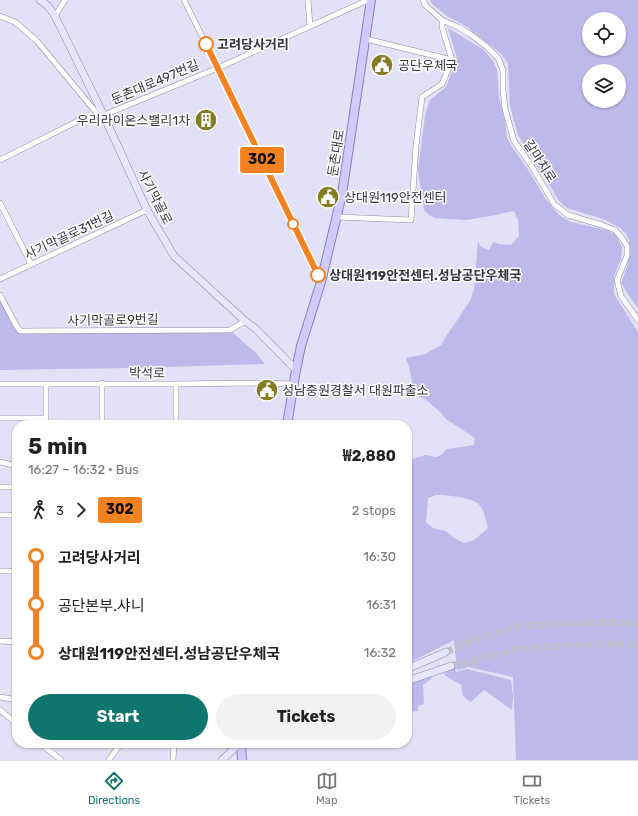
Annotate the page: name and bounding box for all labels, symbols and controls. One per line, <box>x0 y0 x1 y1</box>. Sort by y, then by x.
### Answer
map controls <box>582 12 626 108</box>
button: locate <box>582 12 626 56</box>
marker: 고려당사거리 <box>198 36 214 52</box>
place label: 고려당사거리 <box>217 37 289 52</box>
public building icon: 공단우체국 <box>369 52 395 78</box>
street label: 둔촌대로497번길 <box>109 57 201 107</box>
place label: 공단우체국 <box>398 58 458 73</box>
button: layers <box>582 64 626 108</box>
building icon: 우리라이온스밸리1차 <box>193 107 219 133</box>
place label: 우리라이온스밸리1차 <box>77 113 190 128</box>
street label: 둔촌대로 <box>325 128 347 178</box>
street label: 갈마치로 <box>521 137 559 185</box>
line badge: 302 <box>239 147 285 173</box>
text: 302 <box>248 151 276 168</box>
street label: 사기막골로 <box>135 167 175 227</box>
public building icon: 상대원119안전센터 <box>315 184 341 210</box>
place label: 상대원119안전센터 <box>344 190 447 205</box>
street label: 사기막골로31번길 <box>22 208 116 262</box>
unlabelled marker <box>287 218 299 230</box>
marker: 상대원119안전센터.성남공단우체국 <box>310 267 326 283</box>
place label: 상대원119안전센터.성남공단우체국 <box>329 268 521 283</box>
street label: 사기막골로9번길 <box>67 312 159 328</box>
street label: 박석로 <box>129 365 165 381</box>
public building icon: 성남중원경찰서 대원파출소 <box>254 377 280 403</box>
place label: 성남중원경찰서 대원파출소 <box>282 383 429 398</box>
text: 5 min <box>28 433 88 460</box>
text: ₩2,880 <box>343 447 396 465</box>
text: 16:27 – 16:32 · Bus <box>28 462 139 477</box>
icon: walk <box>28 499 50 521</box>
icon: forward <box>70 499 92 521</box>
text: 302 <box>106 501 134 518</box>
text: 3 <box>56 503 64 518</box>
text: 2 stops <box>352 503 396 518</box>
text: 고려당사거리 <box>58 549 141 567</box>
text: 16:30 <box>363 549 396 564</box>
text: 공단본부.샤니 <box>58 597 145 615</box>
text: 16:31 <box>366 597 396 612</box>
text: 상대원119안전센터.성남공단우체국 <box>58 645 280 663</box>
text: 16:32 <box>364 645 396 660</box>
button: Start <box>28 694 208 740</box>
button: Tickets <box>216 694 396 740</box>
tab: Directions <box>88 770 140 807</box>
tab: Map <box>316 770 338 807</box>
tab: Tickets <box>514 770 550 807</box>

